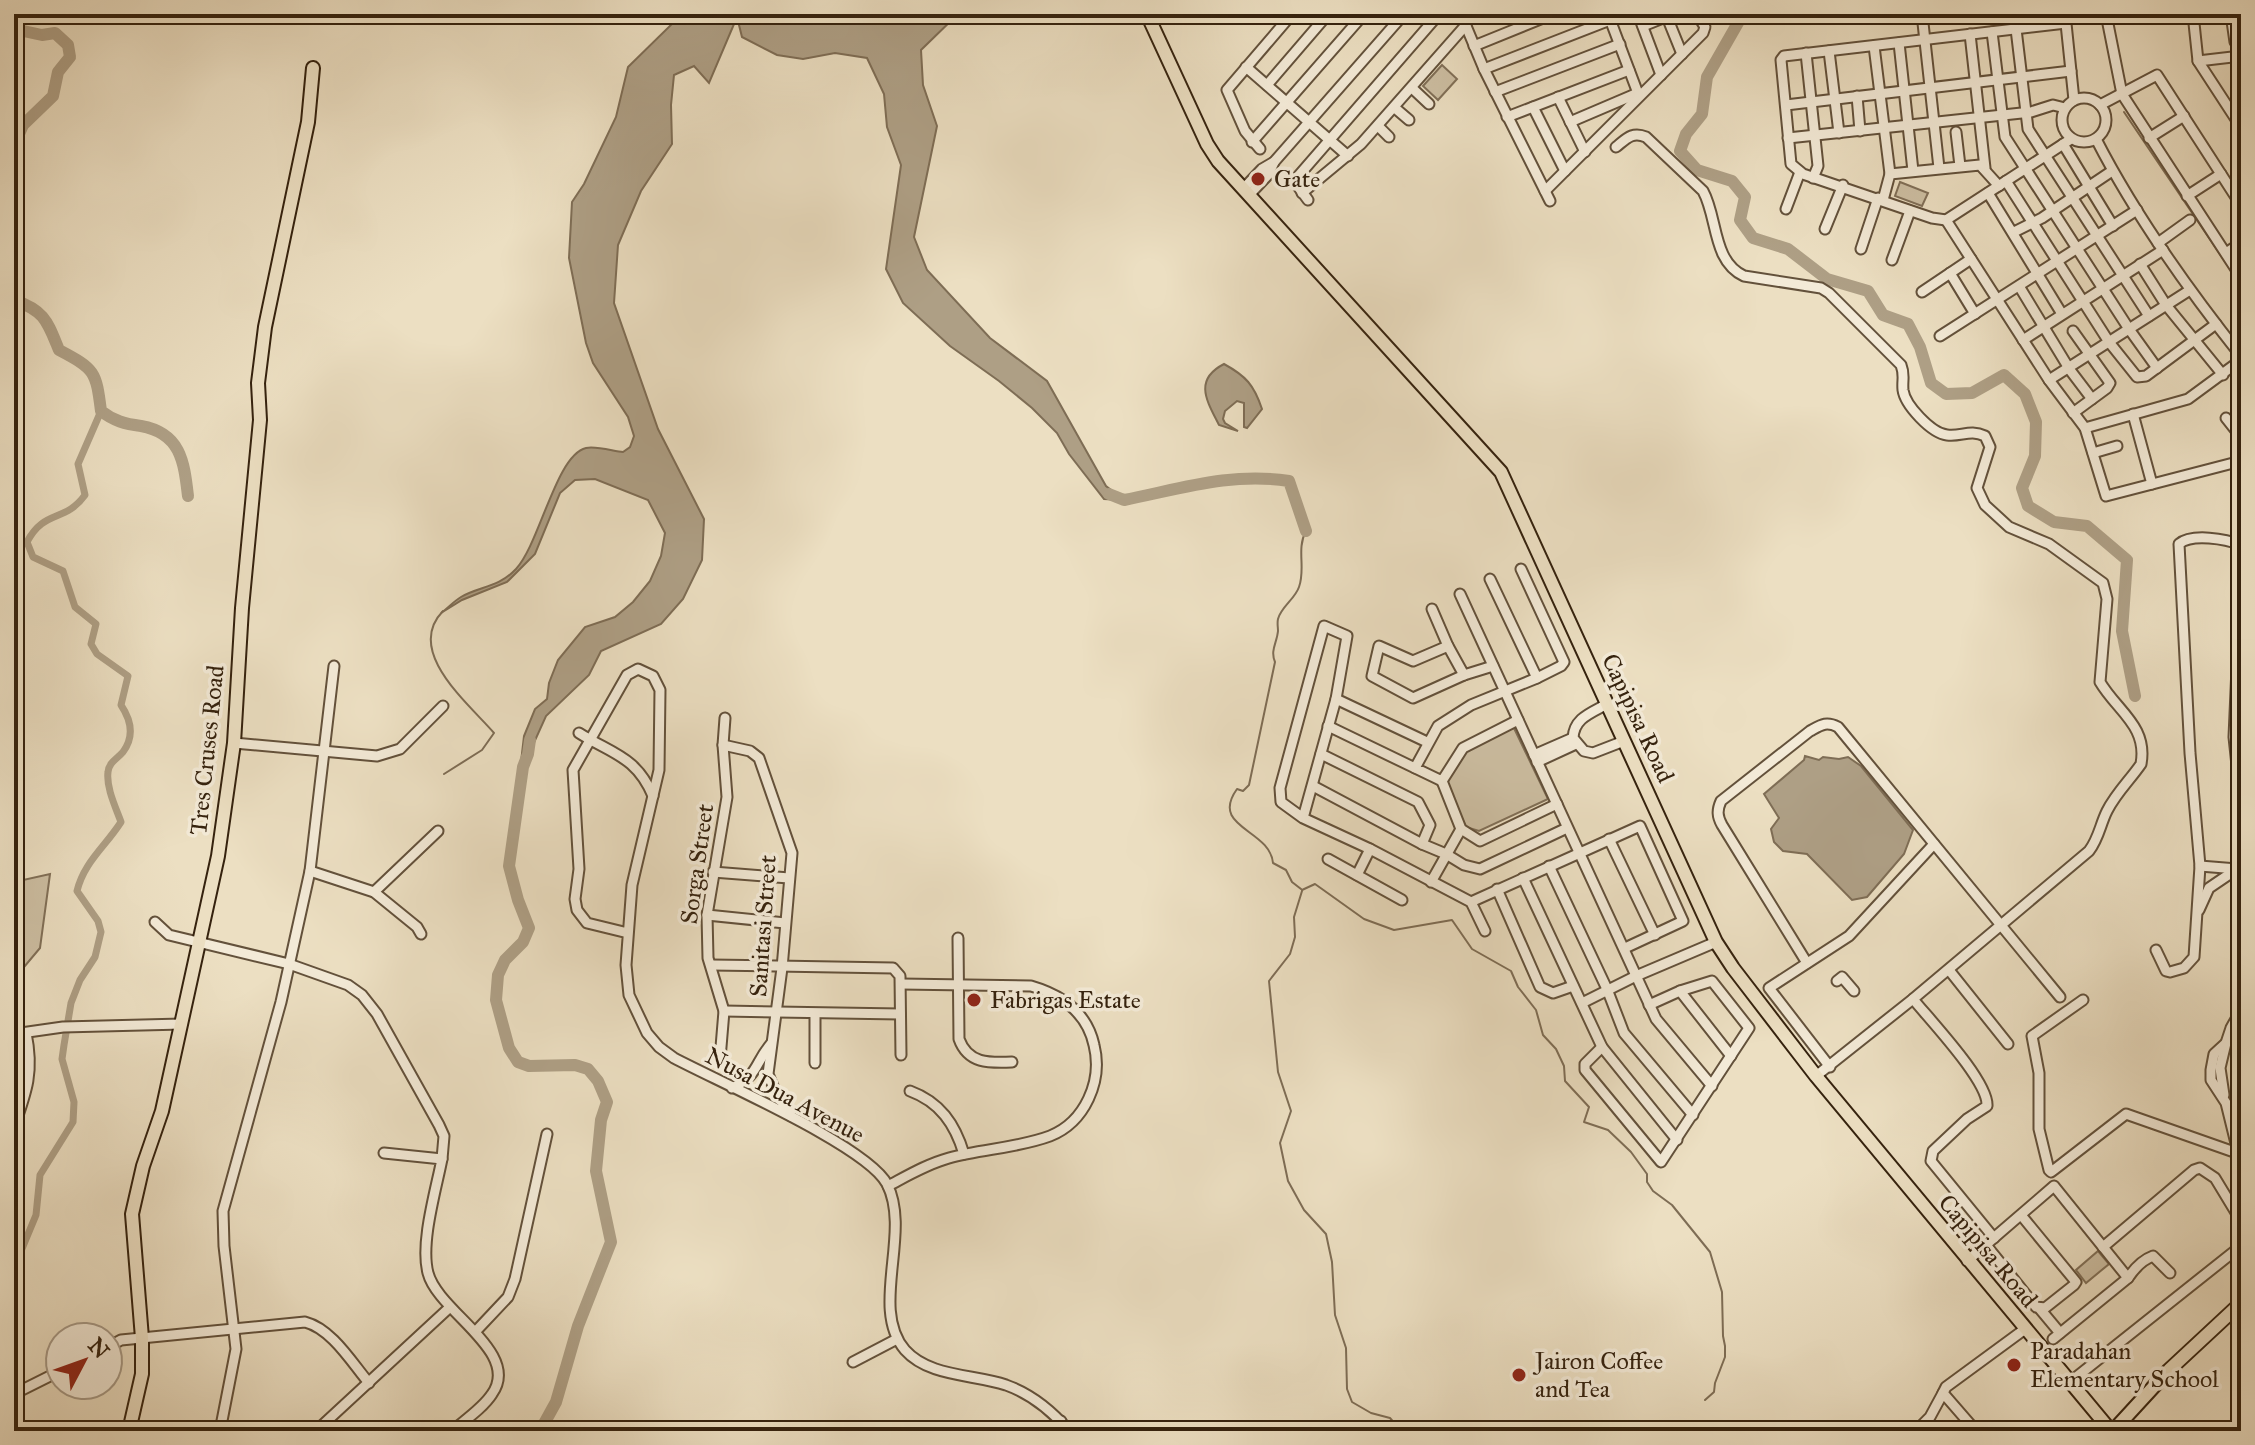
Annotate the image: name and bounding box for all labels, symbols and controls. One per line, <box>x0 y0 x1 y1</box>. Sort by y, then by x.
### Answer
place label: Gate <box>1274 164 1320 194</box>
marker: Gate <box>1249 170 1267 188</box>
street label: Capipisa Road <box>1595 649 1681 787</box>
street label: Tres Cruses Road <box>183 664 231 836</box>
street label: Sorga Street <box>674 801 720 926</box>
street label: Sanitasi Street <box>743 854 783 998</box>
place label: Fabrigas Estate <box>990 985 1141 1015</box>
marker: Fabrigas Estate <box>965 991 983 1009</box>
street label: Nusa Dua Avenue <box>700 1040 870 1150</box>
street label: Capipisa Road <box>1932 1188 2044 1314</box>
north arrow <box>44 1321 124 1401</box>
text: N <box>82 1332 115 1364</box>
place label: Paradahan Elementary School <box>2030 1336 2219 1394</box>
place label: Jairon Coffee and Tea <box>1532 1346 1663 1404</box>
marker: Paradahan Elementary School <box>2005 1356 2023 1374</box>
marker: Jairon Coffee and Tea <box>1510 1366 1528 1384</box>

